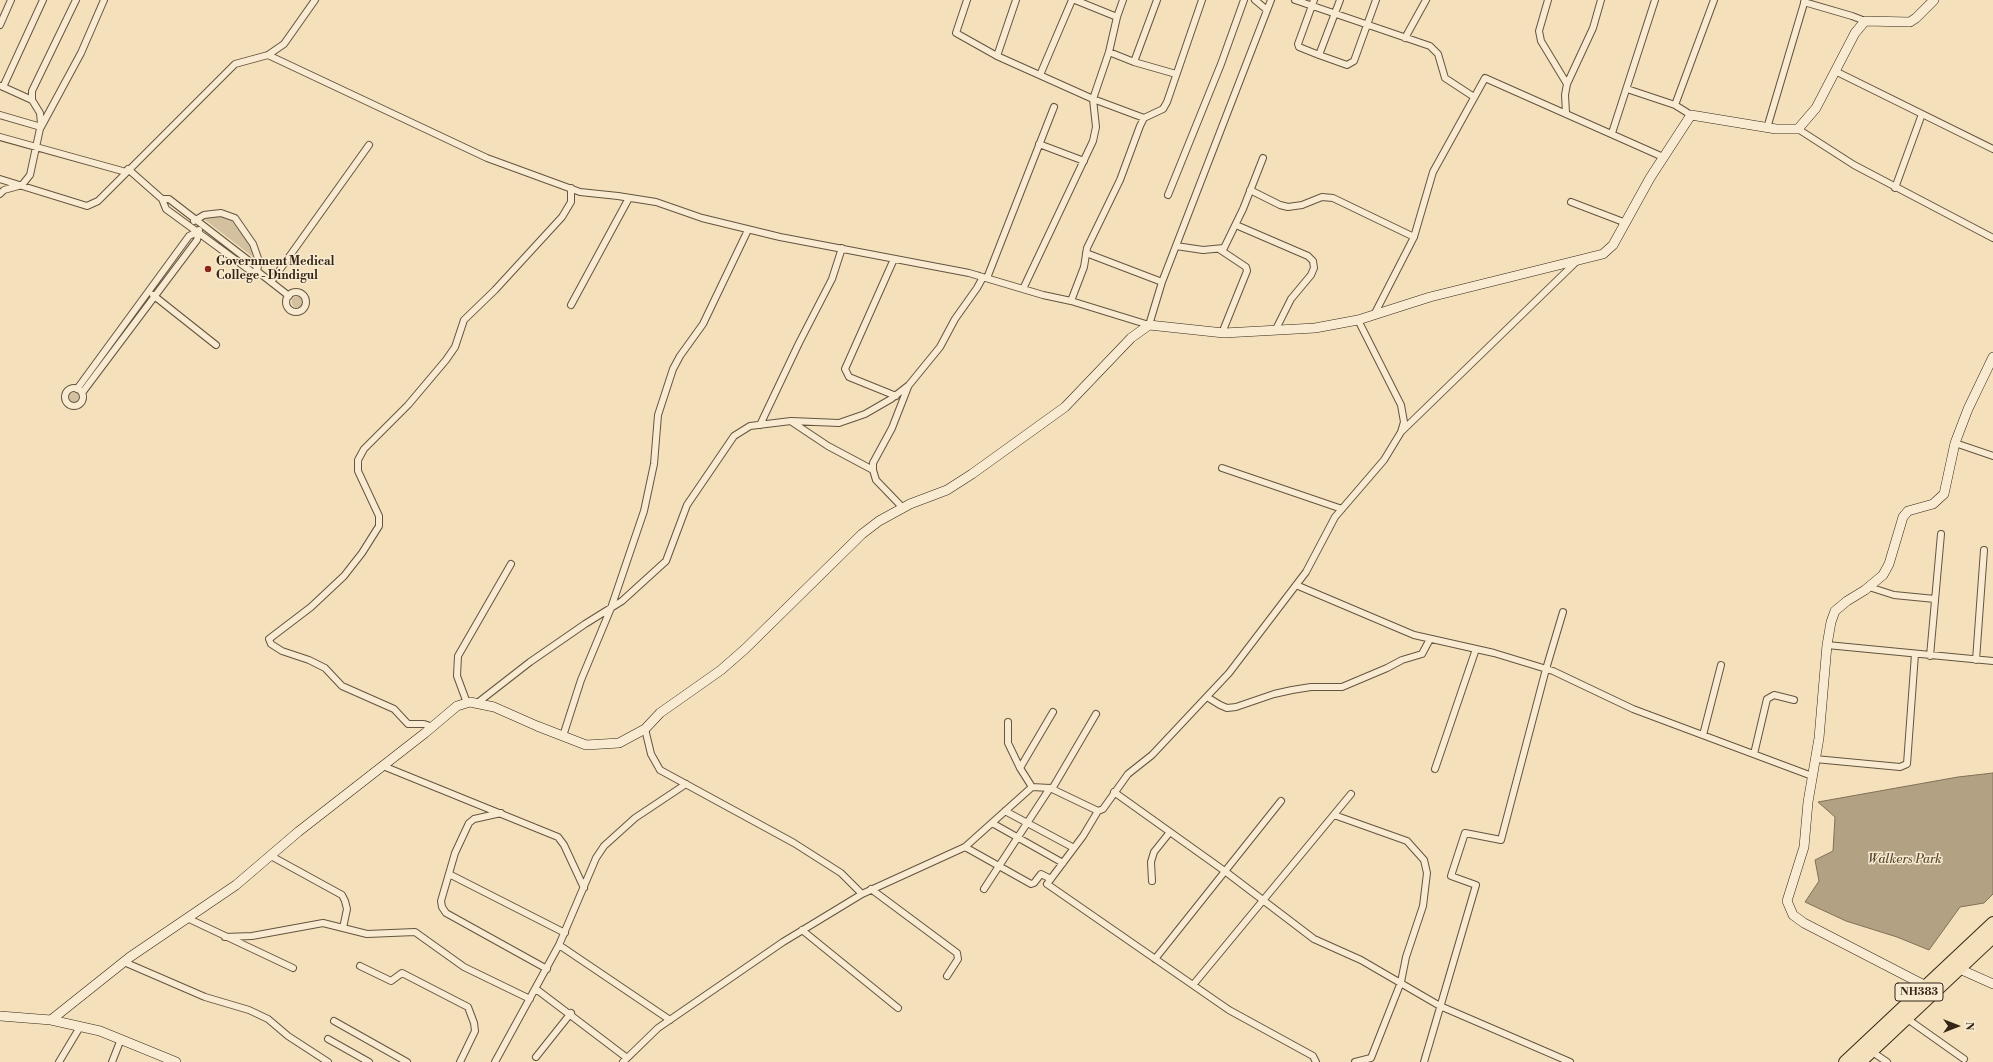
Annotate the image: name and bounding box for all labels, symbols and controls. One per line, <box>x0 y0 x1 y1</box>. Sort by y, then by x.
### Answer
place label: Government Medical College - Dindigul <box>216 255 335 283</box>
marker: Government Medical College - Dindigul <box>203 264 213 274</box>
water label: Walkers Park <box>1868 852 1942 868</box>
road number: NH383 <box>1895 983 1943 1001</box>
north arrow <box>1937 1006 1977 1046</box>
text: N <box>1962 1022 1976 1030</box>

